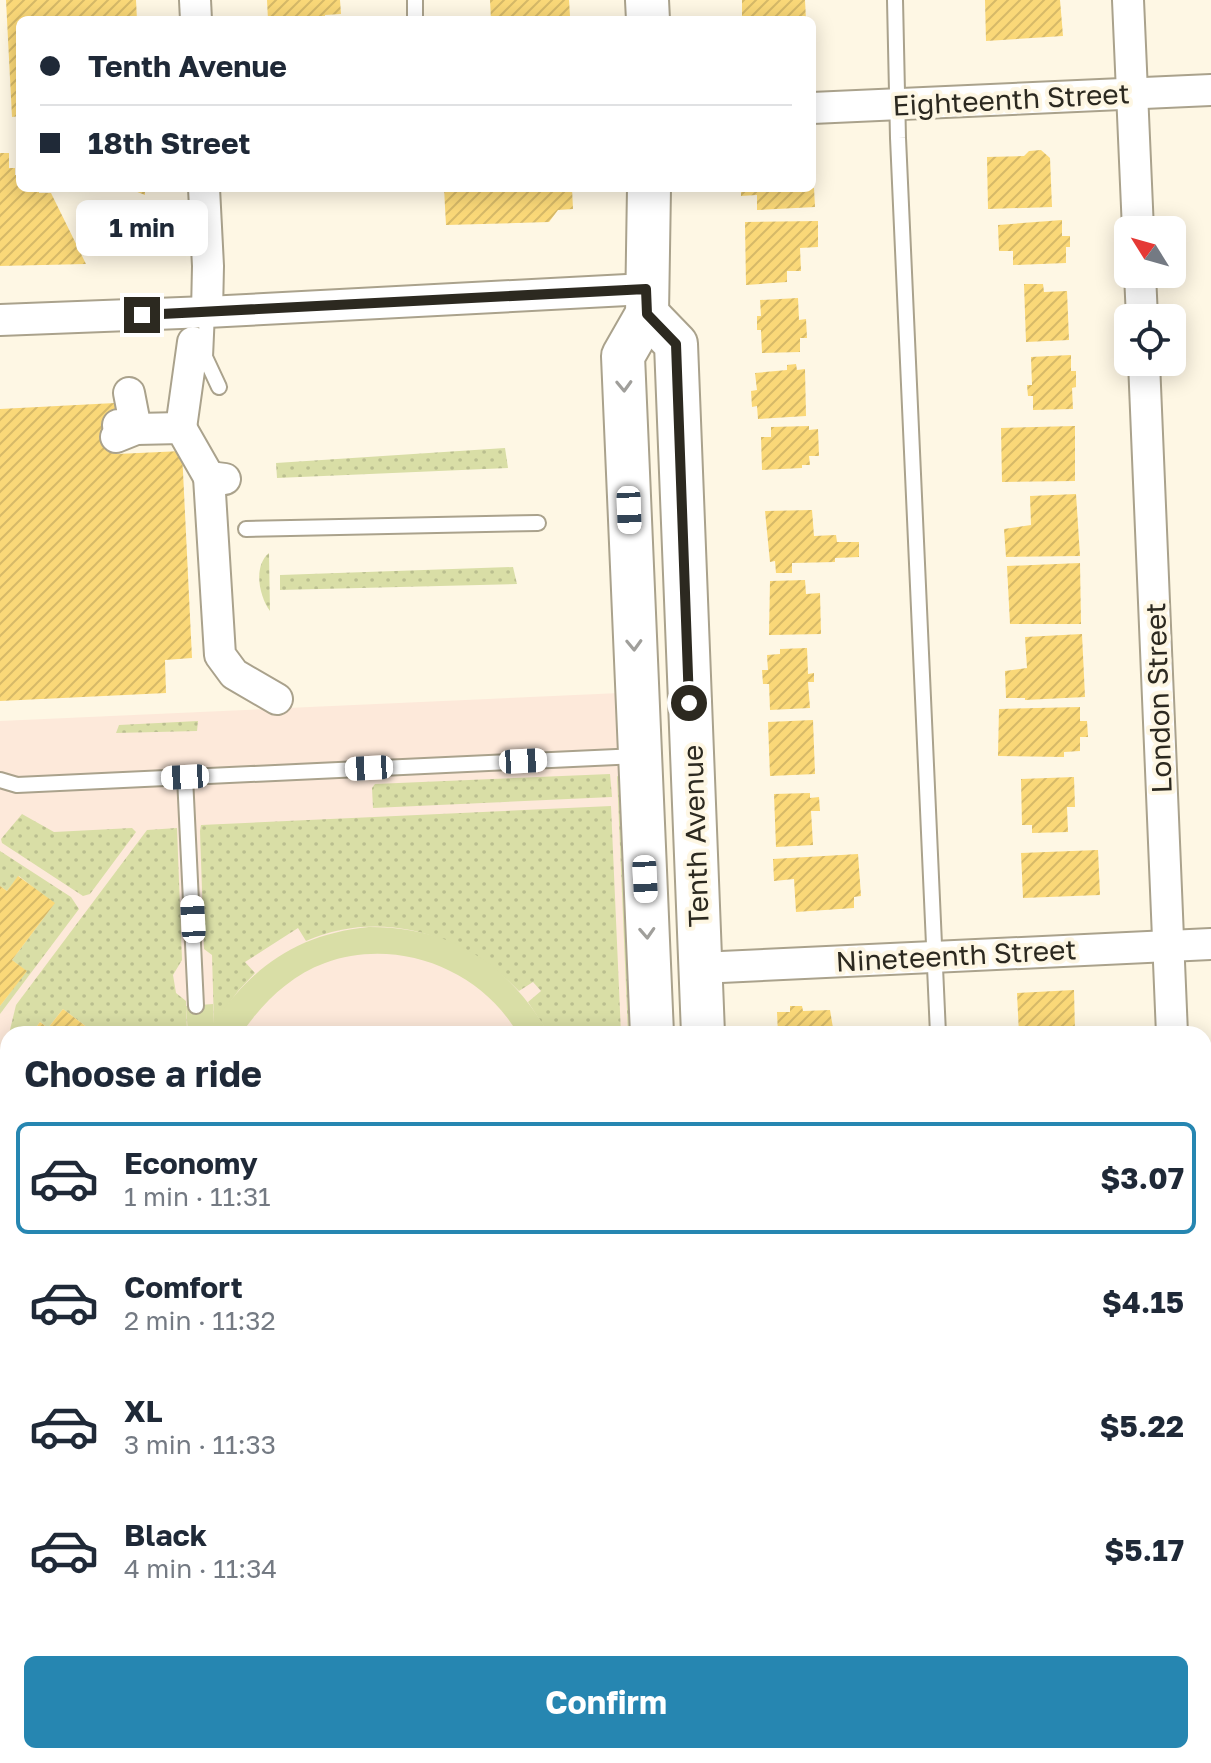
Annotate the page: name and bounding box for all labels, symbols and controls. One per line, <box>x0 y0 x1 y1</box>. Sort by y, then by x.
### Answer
text: Tenth Avenue <box>88 48 287 84</box>
street label: Eighteenth Street <box>891 76 1131 122</box>
text: 18th Street <box>88 125 251 161</box>
callout: 1 min <box>76 199 208 255</box>
text: 1 min <box>109 212 175 243</box>
north arrow <box>1114 216 1186 288</box>
map controls <box>1114 216 1186 376</box>
route end <box>124 297 160 333</box>
button: locate <box>1114 304 1186 376</box>
one-way arrow <box>615 380 632 393</box>
car <box>616 486 642 534</box>
street label: London Street <box>1138 602 1178 794</box>
one-way arrow <box>626 639 643 652</box>
route start <box>671 685 707 721</box>
street label: Tenth Avenue <box>675 744 715 928</box>
car <box>498 748 548 774</box>
car <box>344 755 394 781</box>
car <box>160 764 210 790</box>
car <box>632 854 658 904</box>
car <box>180 894 206 944</box>
one-way arrow <box>639 927 656 940</box>
street label: Nineteenth Street <box>835 932 1077 978</box>
text: Choose a ride <box>24 1052 262 1095</box>
icon: car <box>28 1142 100 1214</box>
text: Economy <box>124 1145 258 1181</box>
text: $3.07 <box>1100 1160 1184 1196</box>
text: 1 min · 11:31 <box>124 1181 271 1212</box>
icon: car <box>28 1266 100 1338</box>
text: Comfort <box>124 1269 243 1305</box>
text: $4.15 <box>1102 1284 1184 1320</box>
text: 2 min · 11:32 <box>124 1305 276 1336</box>
icon: car <box>28 1390 100 1462</box>
text: XL <box>124 1393 163 1429</box>
text: $5.22 <box>1099 1408 1184 1444</box>
text: 3 min · 11:33 <box>124 1429 276 1460</box>
icon: car <box>28 1514 100 1586</box>
text: Black <box>124 1517 207 1553</box>
text: $5.17 <box>1104 1532 1184 1568</box>
text: 4 min · 11:34 <box>124 1553 277 1584</box>
button: Confirm <box>24 1656 1188 1748</box>

